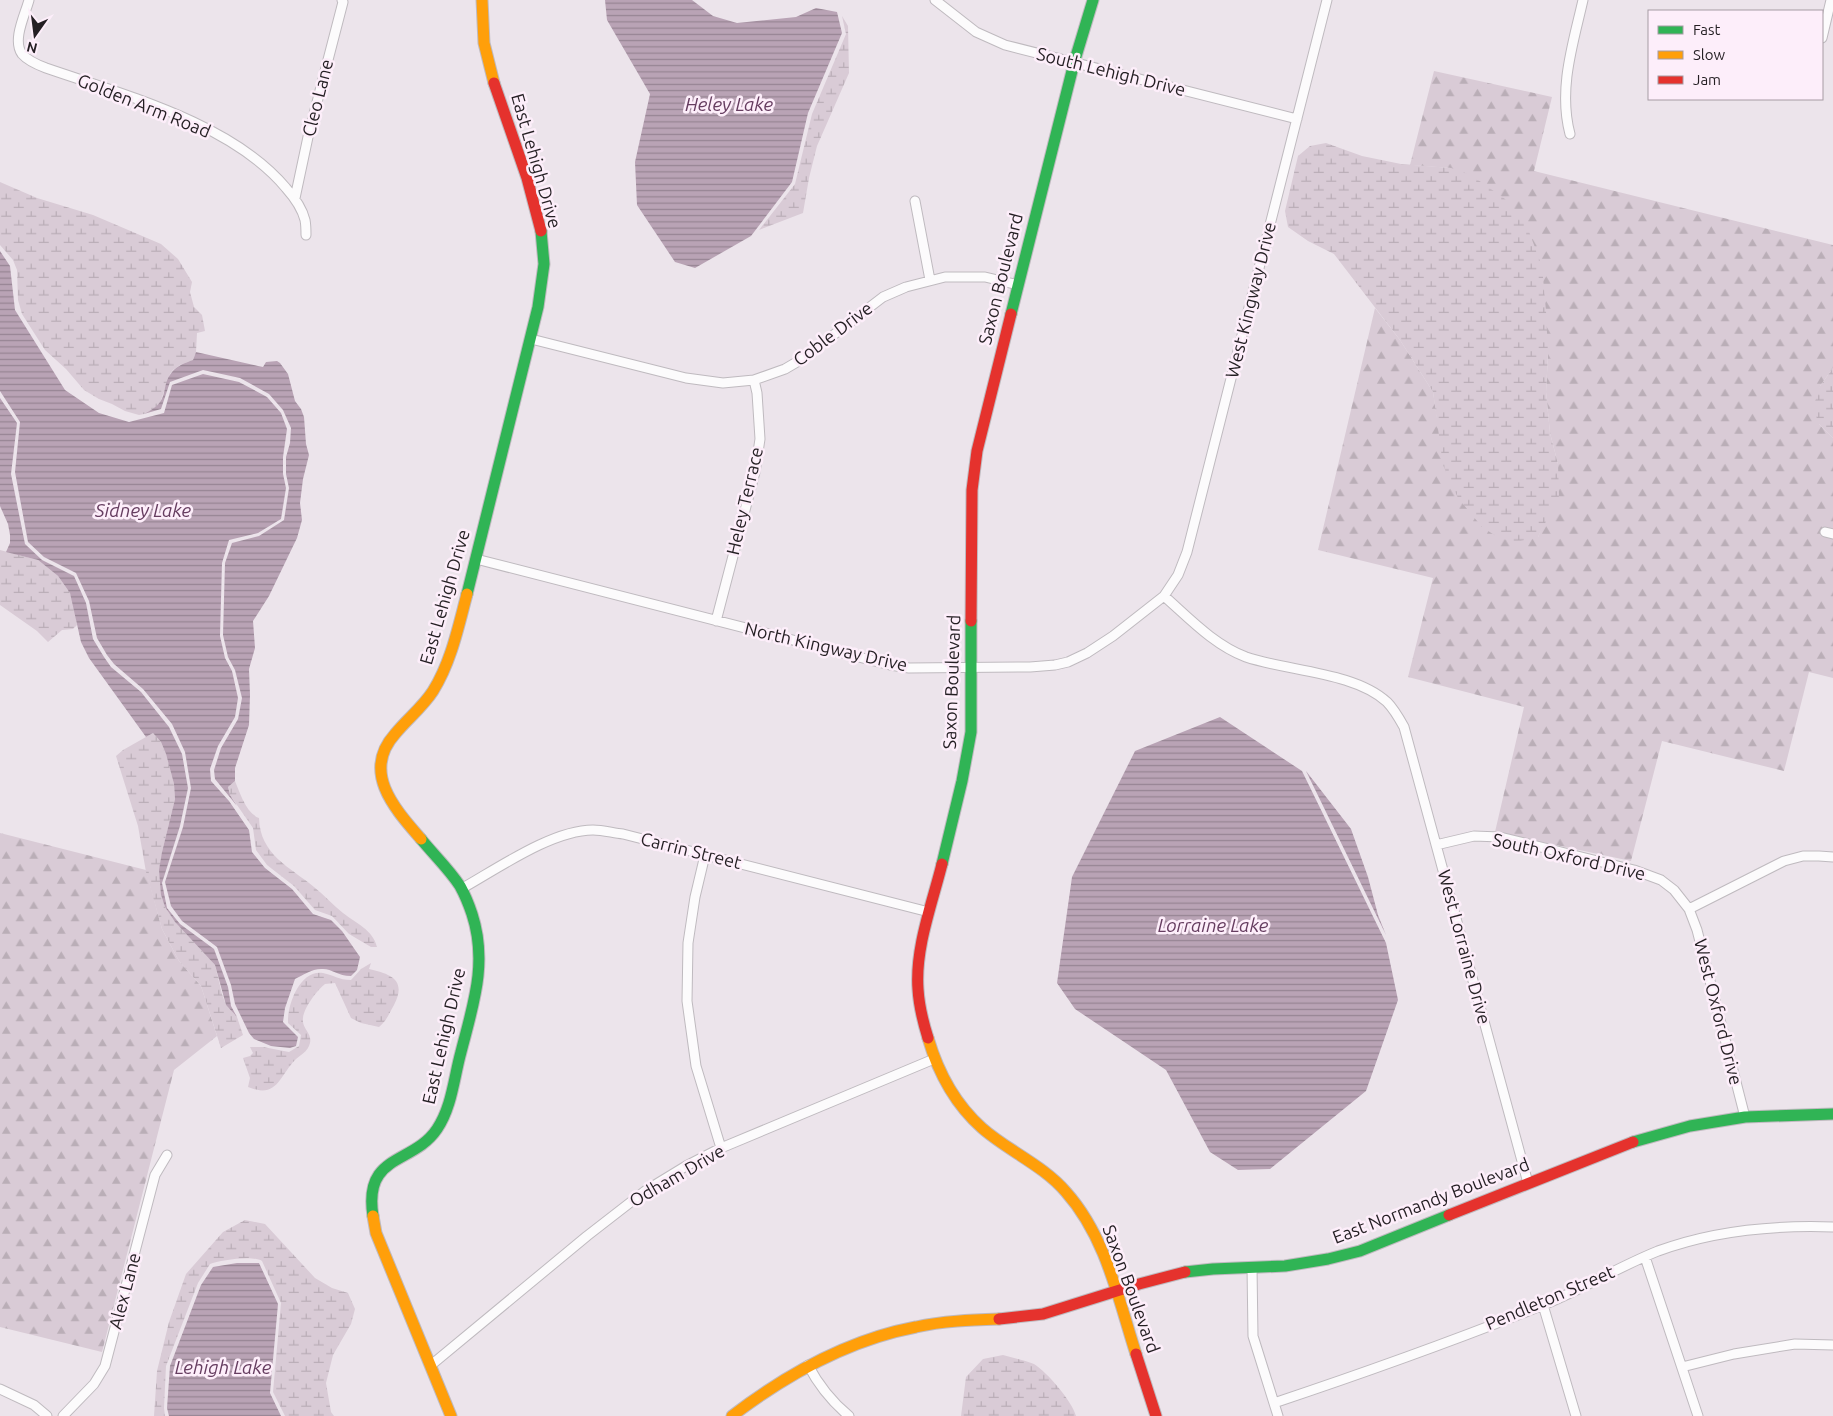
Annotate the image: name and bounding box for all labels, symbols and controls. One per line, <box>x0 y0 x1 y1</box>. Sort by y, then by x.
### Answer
north arrow <box>10 10 60 60</box>
legend <box>1648 10 1823 100</box>
text: Fast <box>1693 21 1721 38</box>
text: N <box>25 39 39 57</box>
street label: South Lehigh Drive <box>1035 43 1188 99</box>
text: Slow <box>1693 46 1726 63</box>
street label: Cleo Lane <box>298 57 336 138</box>
street label: Golden Arm Road <box>75 69 214 141</box>
text: Jam <box>1693 71 1721 88</box>
street label: East Lehigh Drive <box>508 91 566 230</box>
water label: Heley Lake <box>685 93 774 115</box>
street label: Saxon Boulevard <box>974 211 1026 347</box>
street label: West Kingway Drive <box>1221 220 1279 380</box>
street label: Coble Drive <box>789 297 876 369</box>
street label: Heley Terrace <box>722 445 766 557</box>
water label: Sidney Lake <box>94 499 192 521</box>
street label: East Lehigh Drive <box>415 527 473 666</box>
street label: Saxon Boulevard <box>939 614 963 750</box>
street label: North Kingway Drive <box>743 618 910 675</box>
street label: Carrin Street <box>639 828 744 872</box>
street label: South Oxford Drive <box>1491 829 1648 883</box>
street label: West Lorraine Drive <box>1435 867 1495 1026</box>
water label: Lorraine Lake <box>1158 914 1269 936</box>
street label: West Oxford Drive <box>1691 937 1747 1087</box>
street label: East Lehigh Drive <box>418 966 468 1106</box>
street label: Odham Drive <box>625 1140 728 1210</box>
street label: East Normandy Boulevard <box>1329 1153 1532 1247</box>
street label: Saxon Boulevard <box>1099 1222 1164 1355</box>
street label: Alex Lane <box>104 1250 144 1331</box>
street label: Pendleton Street <box>1482 1261 1617 1333</box>
water label: Lehigh Lake <box>175 1356 272 1378</box>

